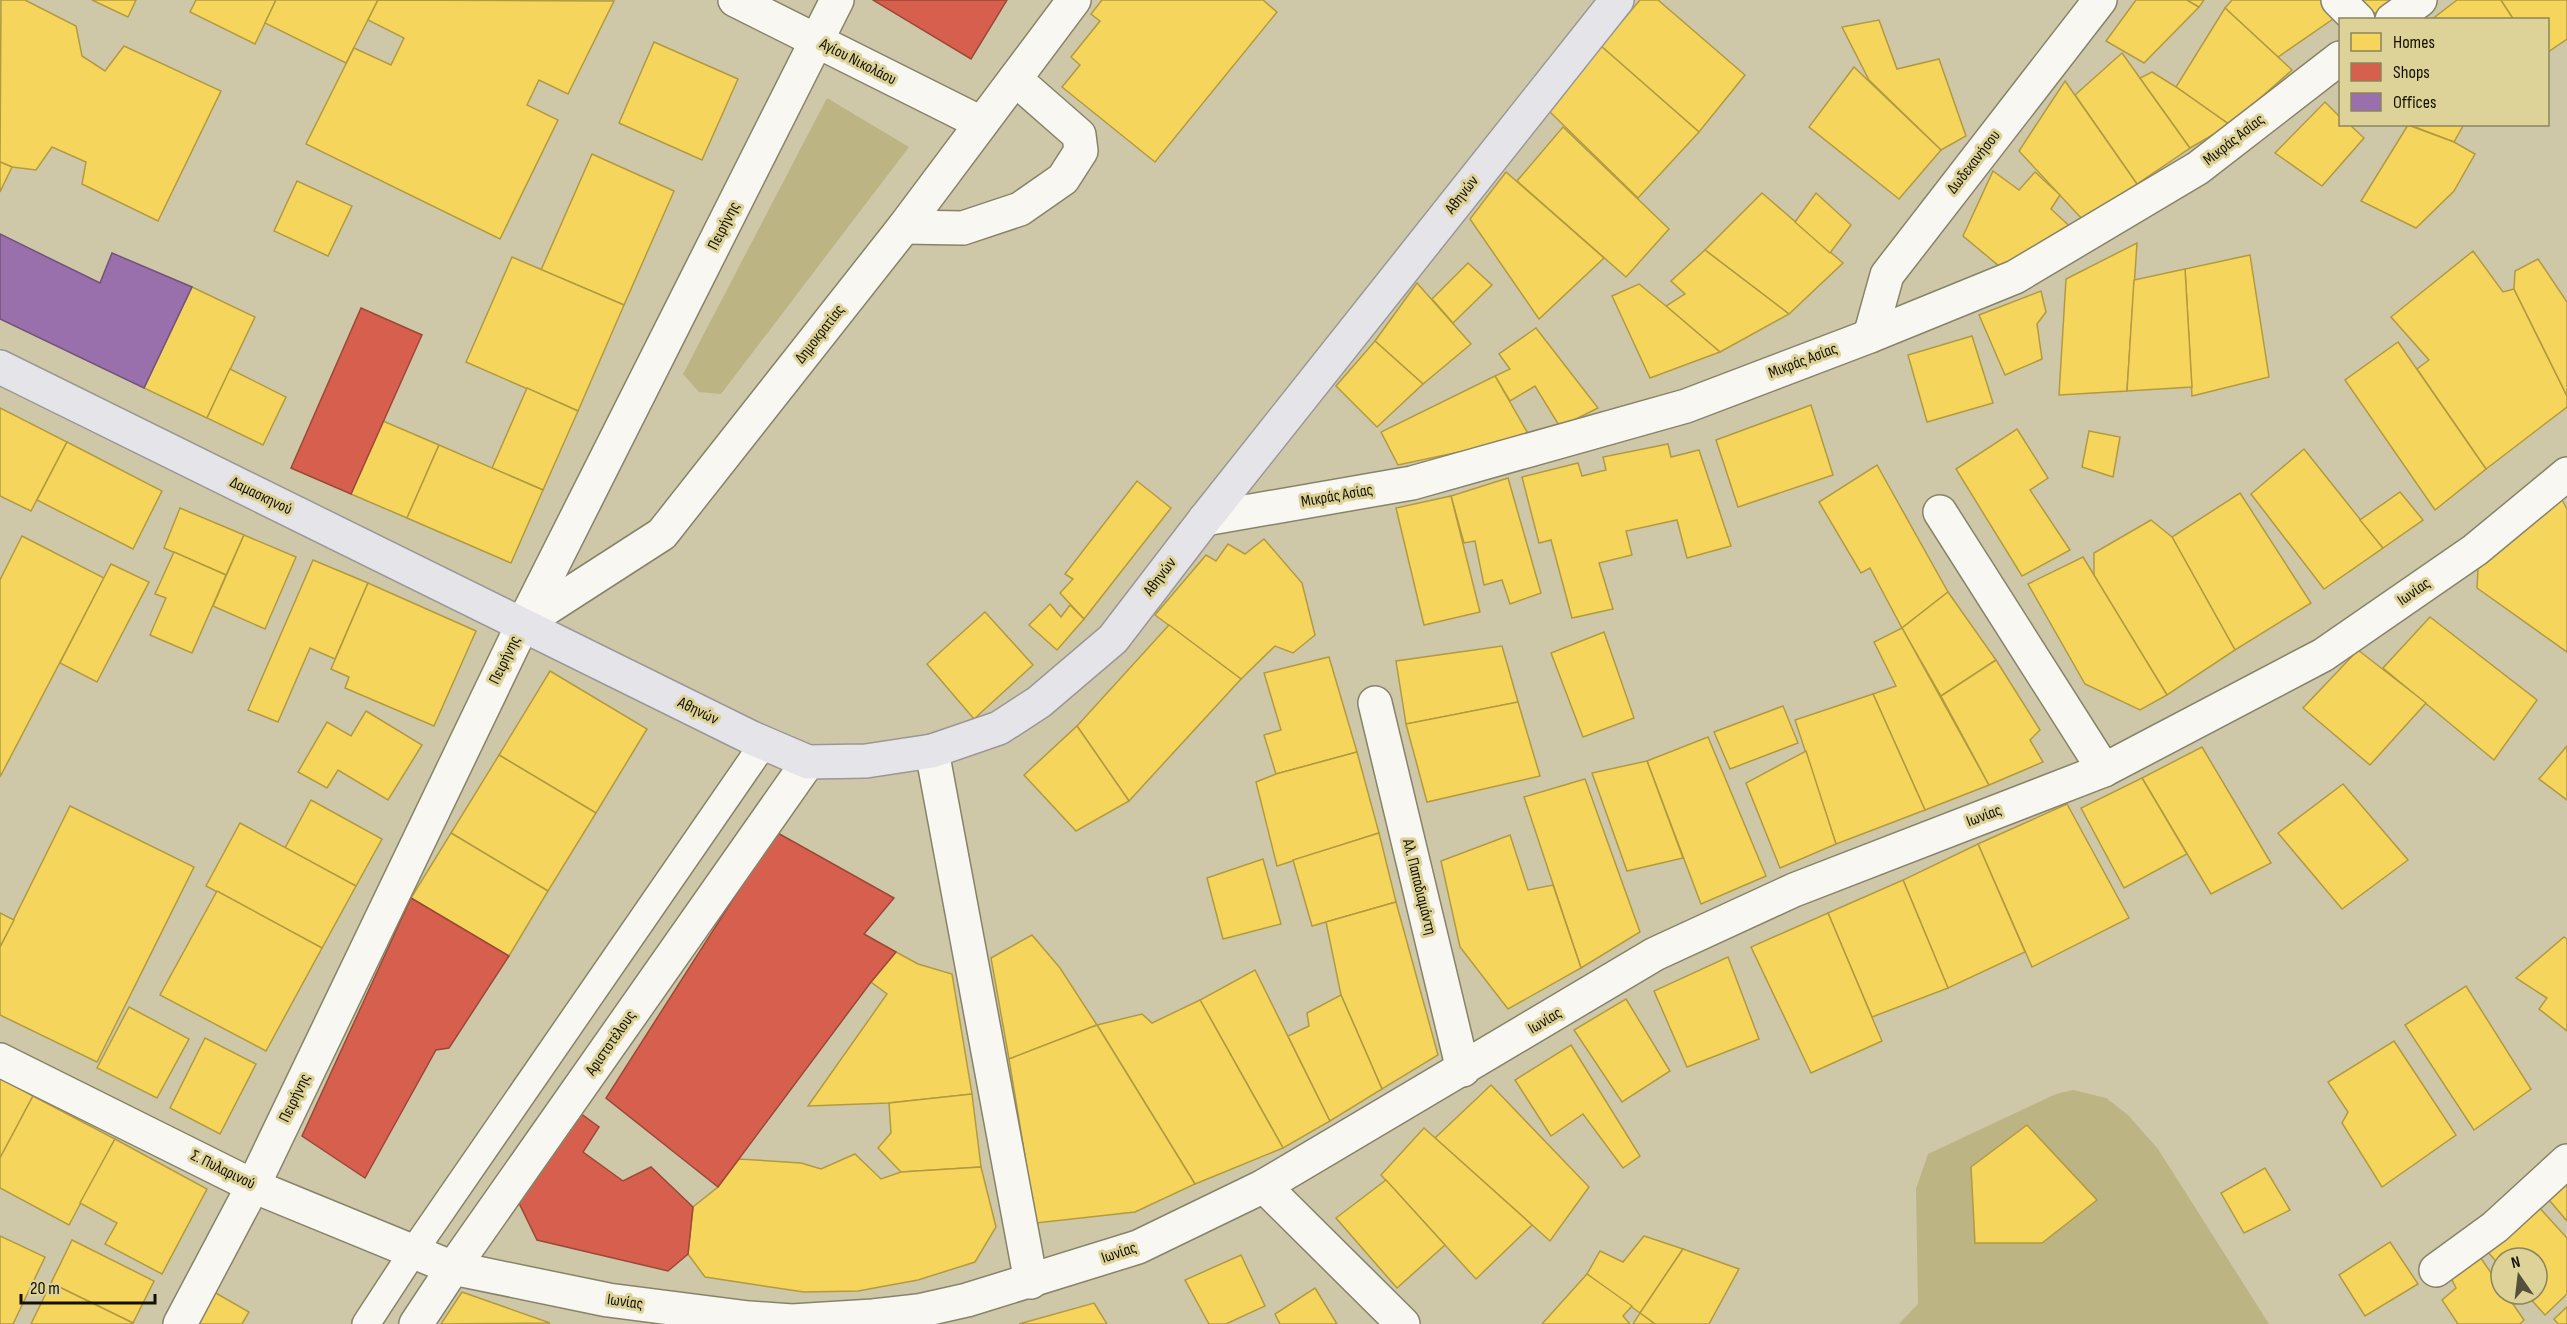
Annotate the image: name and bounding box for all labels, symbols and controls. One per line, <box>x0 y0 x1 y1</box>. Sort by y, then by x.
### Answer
legend <box>2339 18 2549 126</box>
text: Homes <box>2393 32 2435 53</box>
street label: Αγίου Νικολάου <box>816 34 899 89</box>
text: Shops <box>2393 62 2430 83</box>
text: Offices <box>2393 92 2436 113</box>
street label: Μικράς Ασίας <box>2200 110 2268 170</box>
street label: Δωδεκανήσου <box>1943 126 2005 198</box>
street label: Αθηνών <box>1441 172 1483 219</box>
street label: Πειρήνης <box>704 199 744 253</box>
street label: Δημοκρατίας <box>791 301 849 367</box>
street label: Μικράς Ασίας <box>1766 339 1840 383</box>
street label: Δαμασκηνού <box>227 473 295 519</box>
street label: Μικράς Ασίας <box>1300 480 1374 512</box>
street label: Αθηνών <box>1139 554 1180 601</box>
street label: Ιωνίας <box>2394 574 2434 610</box>
street label: Πειρήνης <box>485 633 525 687</box>
street label: Αθηνών <box>674 693 721 729</box>
street label: Ιωνίας <box>1964 801 2004 831</box>
street label: Αλ. Παπαδιαμάντη <box>1398 836 1440 937</box>
street label: Ιωνίας <box>1525 1004 1565 1038</box>
street label: Αριστοτέλους <box>581 1007 640 1080</box>
street label: Πειρήνης <box>275 1071 315 1125</box>
street label: Σ. Πυλαρινού <box>188 1146 258 1194</box>
street label: Ιωνίας <box>1099 1238 1139 1268</box>
north arrow <box>2489 1246 2549 1306</box>
text: N <box>2509 1253 2522 1273</box>
scale bar <box>21 1267 154 1305</box>
text: 20 m <box>30 1278 60 1299</box>
street label: Ιωνίας <box>606 1290 644 1314</box>

